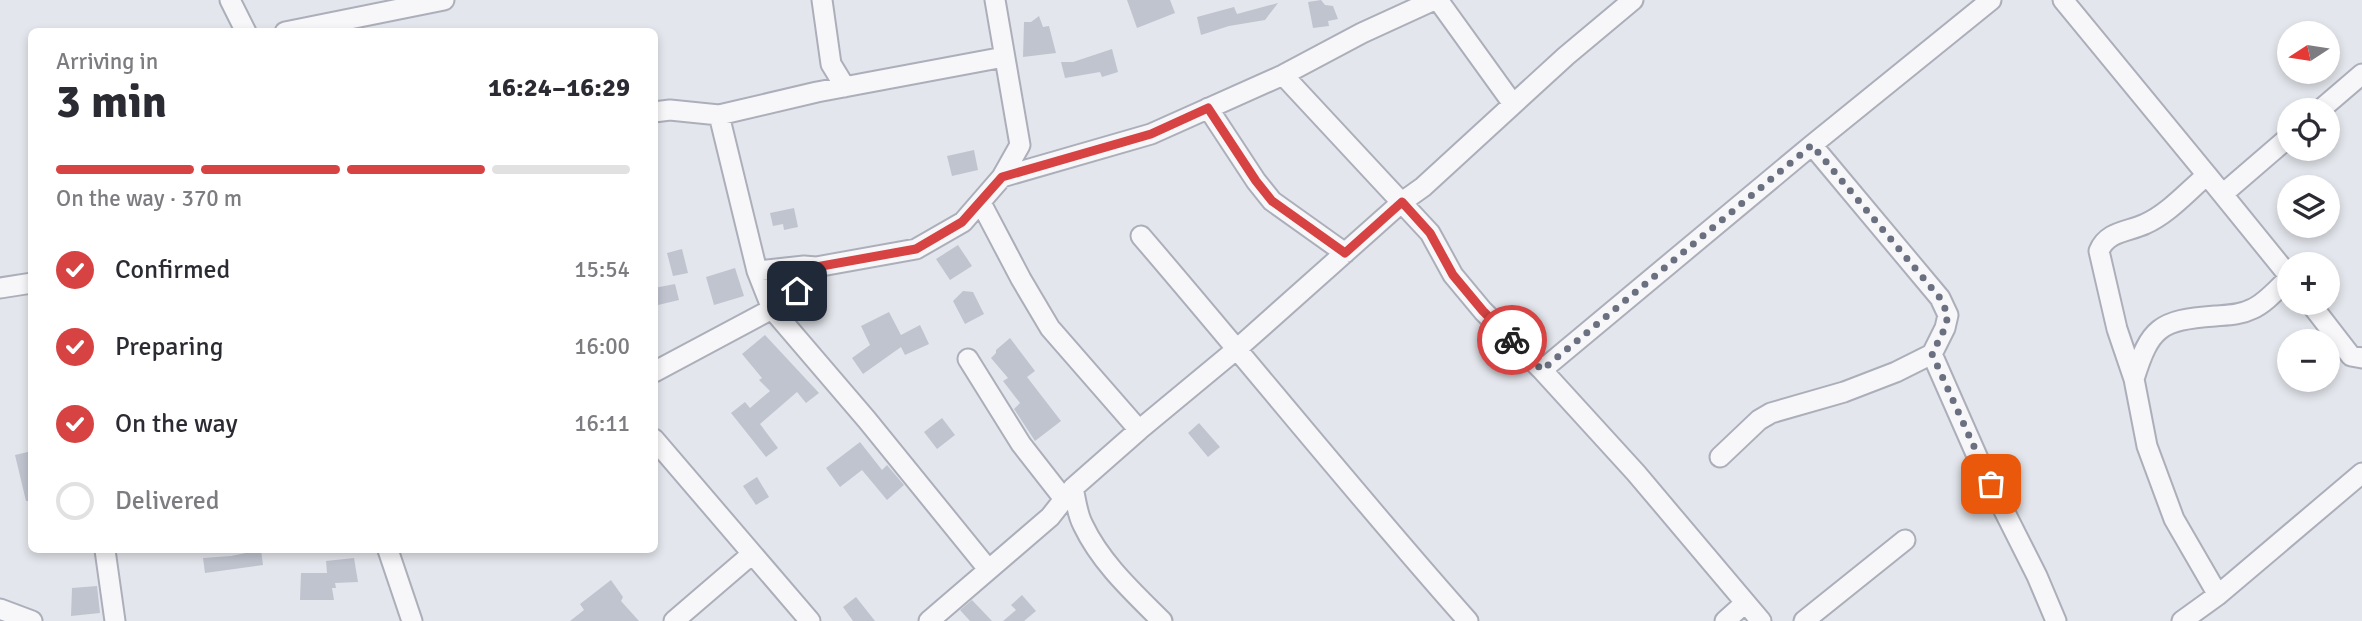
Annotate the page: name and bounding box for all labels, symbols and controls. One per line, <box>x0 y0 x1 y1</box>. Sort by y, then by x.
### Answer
north arrow <box>2277 21 2340 84</box>
map controls <box>2277 21 2340 392</box>
text: Arriving in <box>56 47 158 76</box>
text: 16:24–16:29 <box>488 72 630 104</box>
text: 3 min <box>56 74 167 130</box>
button: locate <box>2277 98 2340 161</box>
button: layers <box>2277 175 2340 238</box>
text: On the way · 370 m <box>56 184 242 213</box>
icon: check <box>56 251 94 289</box>
button: + <box>2277 252 2340 315</box>
text: Confirmed <box>115 254 230 286</box>
text: 15:54 <box>574 255 630 284</box>
pin <box>767 261 827 321</box>
icon: home <box>778 272 816 310</box>
courier <box>1477 305 1547 375</box>
icon: bike <box>1493 321 1531 359</box>
icon: check <box>56 328 94 366</box>
button: − <box>2277 329 2340 392</box>
text: Preparing <box>115 331 223 363</box>
text: 16:00 <box>574 332 630 361</box>
icon: check <box>56 405 94 443</box>
text: On the way <box>115 408 238 440</box>
text: 16:11 <box>574 409 630 438</box>
pin <box>1961 454 2021 514</box>
icon: bag <box>1972 465 2010 503</box>
text: Delivered <box>115 485 220 517</box>

